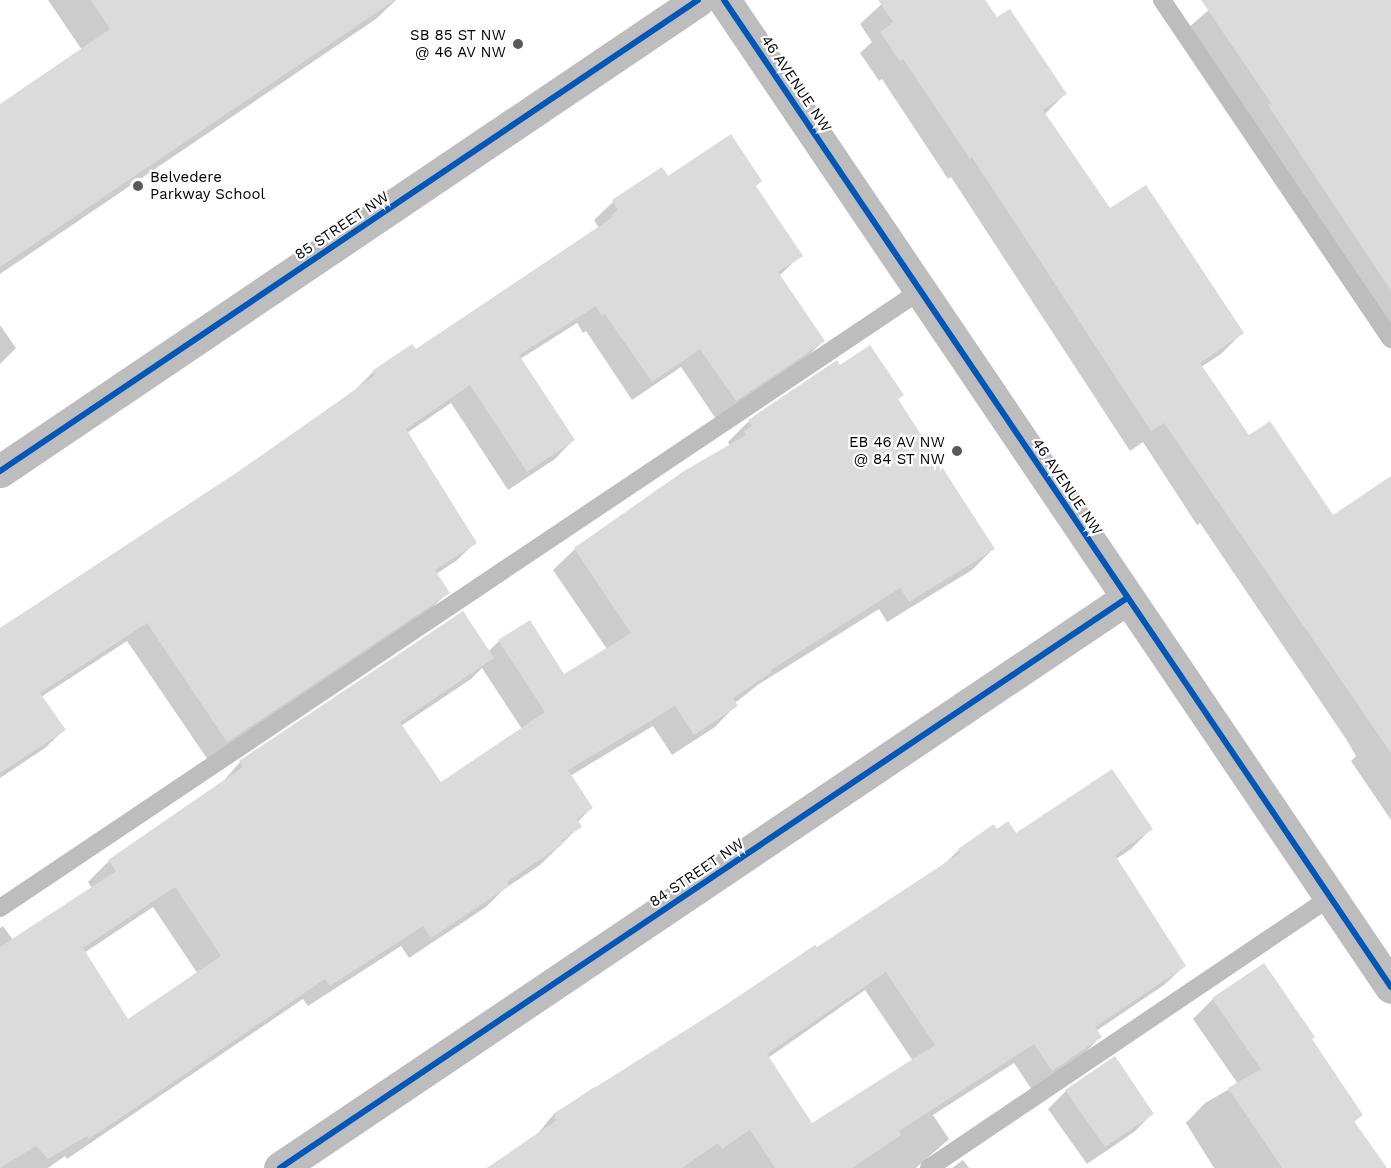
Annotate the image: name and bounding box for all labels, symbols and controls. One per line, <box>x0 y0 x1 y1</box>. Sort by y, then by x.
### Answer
place label: SB 85 ST NW @ 46 AV NW <box>410 26 506 61</box>
street label: 46 AVENUE NW <box>757 32 835 136</box>
marker: SB 85 ST NW @ 46 AV NW <box>511 37 525 51</box>
place label: Belvedere Parkway School <box>150 168 265 203</box>
marker: Belvedere Parkway School <box>131 179 145 193</box>
street label: 85 STREET NW <box>291 188 393 264</box>
place label: EB 46 AV NW @ 84 ST NW <box>848 433 945 468</box>
street label: 46 AVENUE NW <box>1028 435 1106 539</box>
marker: EB 46 AV NW @ 84 ST NW <box>950 444 964 458</box>
street label: 84 STREET NW <box>646 835 748 911</box>

